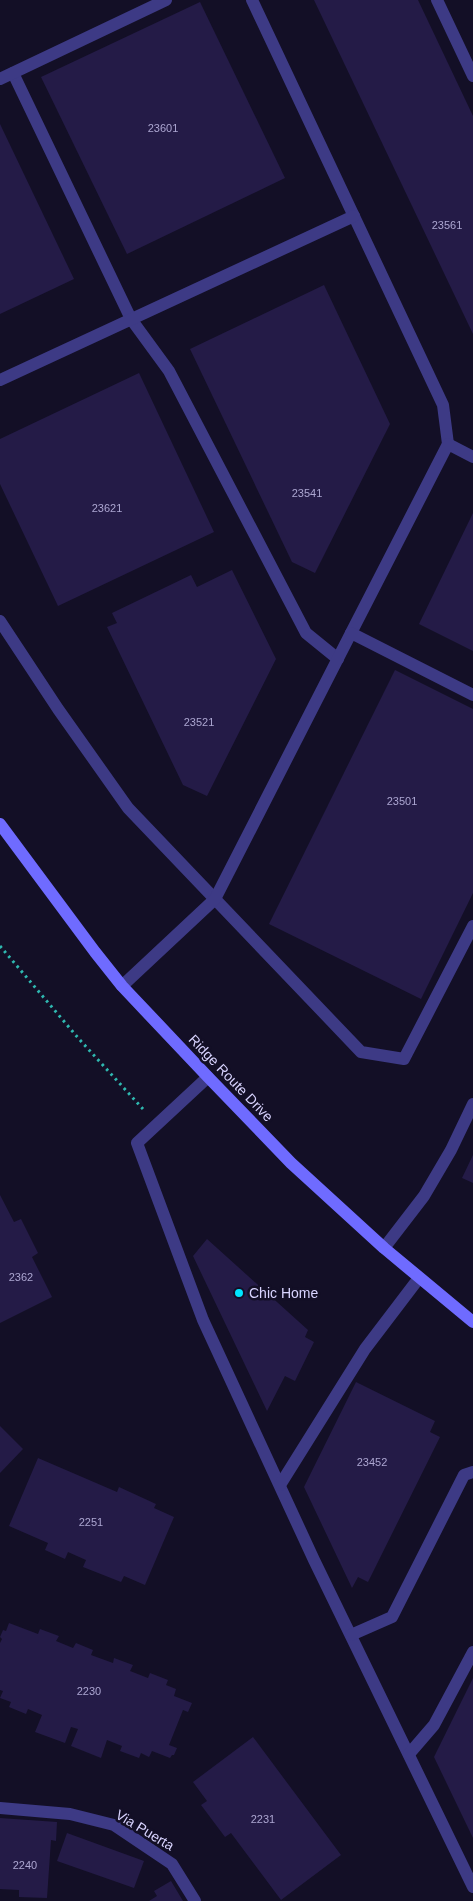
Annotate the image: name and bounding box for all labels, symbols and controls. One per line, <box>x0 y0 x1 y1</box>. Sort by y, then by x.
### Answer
house number: 23601 <box>148 122 178 134</box>
house number: 23561 <box>432 219 462 231</box>
house number: 23541 <box>292 487 322 499</box>
house number: 23621 <box>92 502 122 514</box>
house number: 23521 <box>184 716 214 728</box>
house number: 23501 <box>387 795 417 807</box>
street label: Ridge Route Drive <box>186 1031 277 1125</box>
house number: 2362 <box>9 1271 33 1283</box>
place label: Chic Home <box>249 1285 318 1301</box>
marker: Chic Home <box>233 1287 245 1299</box>
house number: 23452 <box>357 1456 387 1468</box>
house number: 2251 <box>79 1516 103 1528</box>
house number: 2230 <box>77 1685 101 1697</box>
street label: Via Puerta <box>113 1806 177 1854</box>
house number: 2231 <box>251 1813 275 1825</box>
house number: 2240 <box>13 1859 37 1871</box>

